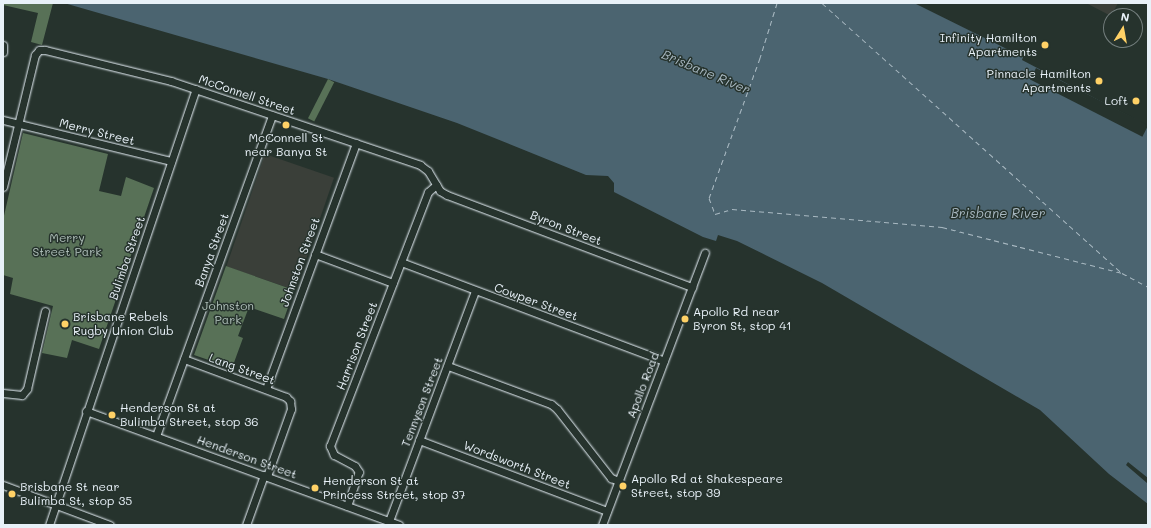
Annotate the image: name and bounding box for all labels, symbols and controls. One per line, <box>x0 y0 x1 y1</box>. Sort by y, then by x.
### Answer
north arrow <box>1103 8 1143 48</box>
text: N <box>1120 9 1131 25</box>
place label: Infinity Hamilton Apartments <box>940 31 1037 59</box>
marker: Infinity Hamilton Apartments <box>1040 40 1050 50</box>
water label: Brisbane River <box>659 46 753 98</box>
place label: Pinnacle Hamilton Apartments <box>987 67 1091 95</box>
street label: McConnell Street <box>197 72 297 118</box>
marker: Pinnacle Hamilton Apartments <box>1094 76 1104 86</box>
place label: Loft <box>1105 94 1128 108</box>
marker: Loft <box>1131 96 1141 106</box>
street label: Merry Street <box>58 116 136 148</box>
marker: McConnell St near Banya St <box>281 120 291 130</box>
place label: McConnell St near Banya St <box>245 131 327 159</box>
water label: Brisbane River <box>951 205 1045 221</box>
street label: Byron Street <box>528 208 604 248</box>
street label: Banya Street <box>192 211 232 289</box>
street label: Bulimba Street <box>106 214 148 302</box>
street label: Johnston Street <box>277 215 323 309</box>
park label: Merry Street Park <box>32 231 102 259</box>
street label: Cowper Street <box>492 280 580 324</box>
park label: Johnston Park <box>202 299 254 327</box>
street label: Harrison Street <box>334 300 380 392</box>
place label: Apollo Rd near Byron St, stop 41 <box>693 305 792 333</box>
place label: Brisbane Rebels Rugby Union Club <box>73 310 174 338</box>
marker: Apollo Rd near Byron St, stop 41 <box>680 314 690 324</box>
marker: Brisbane Rebels Rugby Union Club <box>60 319 70 329</box>
street label: Lang Street <box>207 350 277 388</box>
street label: Apollo Road <box>624 350 662 420</box>
street label: Tennyson Street <box>398 355 446 449</box>
place label: Henderson St at Bulimba Street, stop 36 <box>120 401 259 429</box>
marker: Henderson St at Bulimba Street, stop 36 <box>107 410 117 420</box>
street label: Henderson Street <box>195 432 299 482</box>
street label: Wordsworth Street <box>461 438 573 492</box>
place label: Apollo Rd at Shakespeare Street, stop 39 <box>631 472 783 500</box>
place label: Henderson St at Princess Street, stop 37 <box>323 474 465 502</box>
place label: Brisbane St near Bulimba St, stop 35 <box>20 480 132 508</box>
marker: Apollo Rd at Shakespeare Street, stop 39 <box>618 481 628 491</box>
marker: Henderson St at Princess Street, stop 37 <box>310 483 320 493</box>
marker: Brisbane St near Bulimba St, stop 35 <box>7 489 17 499</box>

